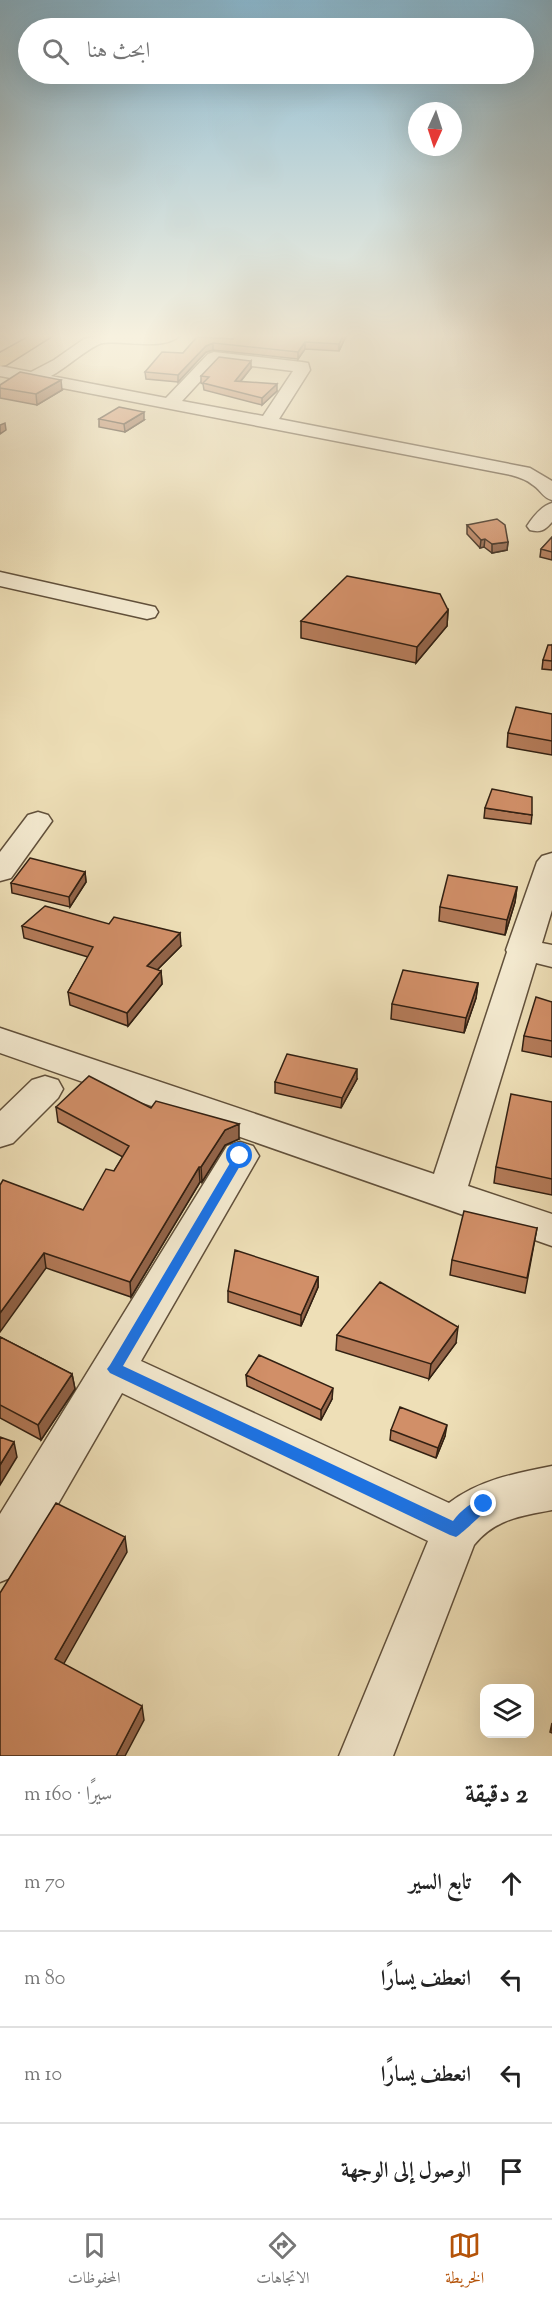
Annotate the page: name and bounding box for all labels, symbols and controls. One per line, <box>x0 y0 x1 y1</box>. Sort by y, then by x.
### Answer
search box <box>18 18 534 84</box>
icon: search <box>39 35 72 68</box>
text: ابحث هنا <box>87 36 150 68</box>
north arrow <box>408 102 462 156</box>
route start <box>226 1142 252 1168</box>
route end <box>470 1490 496 1516</box>
map controls <box>480 1684 534 1738</box>
button: layers <box>480 1684 534 1738</box>
text: 2 دقيقة <box>465 1777 528 1814</box>
text: سيرًا · 160 m <box>24 1781 112 1810</box>
icon: ahead <box>495 1867 528 1900</box>
text: تابع السير <box>409 1868 471 1900</box>
text: 70 m <box>24 1869 65 1898</box>
icon: left <box>495 1963 528 1996</box>
text: انعطف يسارًا <box>381 1964 471 1996</box>
text: 80 m <box>24 1965 65 1994</box>
icon: left <box>495 2059 528 2092</box>
text: انعطف يسارًا <box>381 2060 471 2092</box>
text: 10 m <box>24 2061 62 2090</box>
icon: arrive <box>495 2155 528 2188</box>
text: الوصول إلى الوجهة <box>341 2156 471 2188</box>
tab: المحفوظات <box>68 2229 121 2293</box>
tab: الاتجاهات <box>256 2229 310 2293</box>
tab: الخريطة <box>445 2229 484 2293</box>

